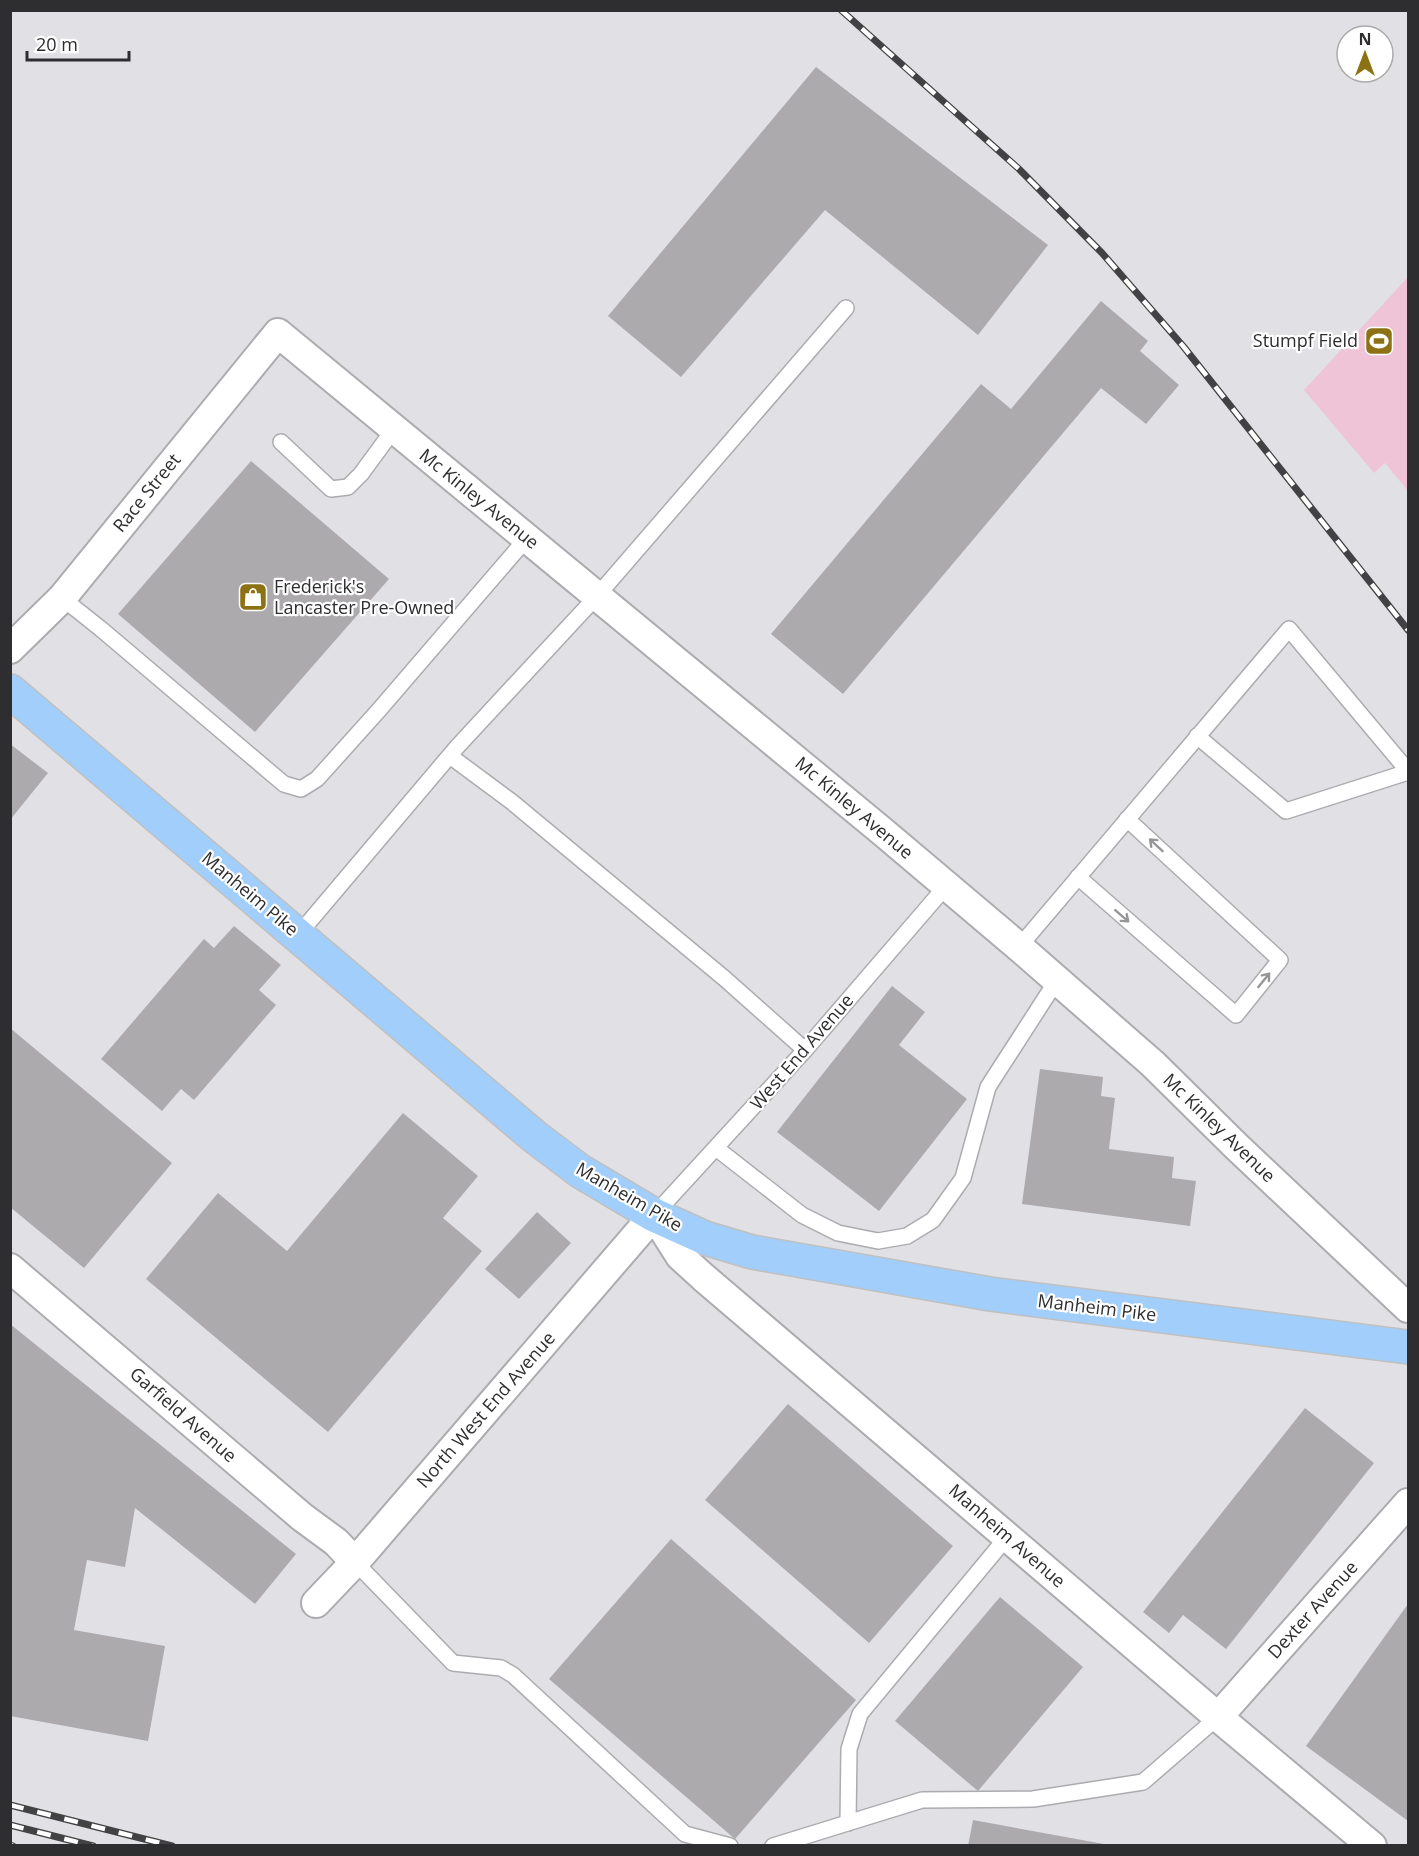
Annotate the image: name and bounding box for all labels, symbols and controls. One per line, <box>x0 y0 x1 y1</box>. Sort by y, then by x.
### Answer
scale bar <box>27 24 129 62</box>
north arrow <box>1335 24 1395 84</box>
text: N <box>1358 28 1372 50</box>
text: 20 m <box>36 32 78 56</box>
sports icon: Stumpf Field <box>1363 325 1395 357</box>
place label: Stumpf Field <box>1253 328 1358 352</box>
street label: Mc Kinley Avenue <box>415 443 544 554</box>
street label: Race Street <box>107 448 185 537</box>
place label: Frederick's Lancaster Pre-Owned <box>274 574 454 619</box>
shop icon: Frederick's Lancaster Pre-Owned <box>237 581 269 613</box>
street label: Mc Kinley Avenue <box>791 751 919 864</box>
one-way arrow <box>1149 838 1164 853</box>
street label: Manheim Pike <box>197 846 304 941</box>
one-way arrow <box>1114 908 1130 922</box>
one-way arrow <box>1257 972 1270 988</box>
street label: West End Avenue <box>744 988 858 1114</box>
street label: Mc Kinley Avenue <box>1158 1068 1281 1187</box>
street label: Manheim Pike <box>572 1156 687 1236</box>
street label: Manheim Pike <box>1037 1288 1158 1326</box>
street label: North West End Avenue <box>411 1326 560 1493</box>
street label: Garfield Avenue <box>125 1361 242 1467</box>
street label: Manheim Avenue <box>944 1478 1071 1593</box>
street label: Dexter Avenue <box>1262 1555 1363 1663</box>

